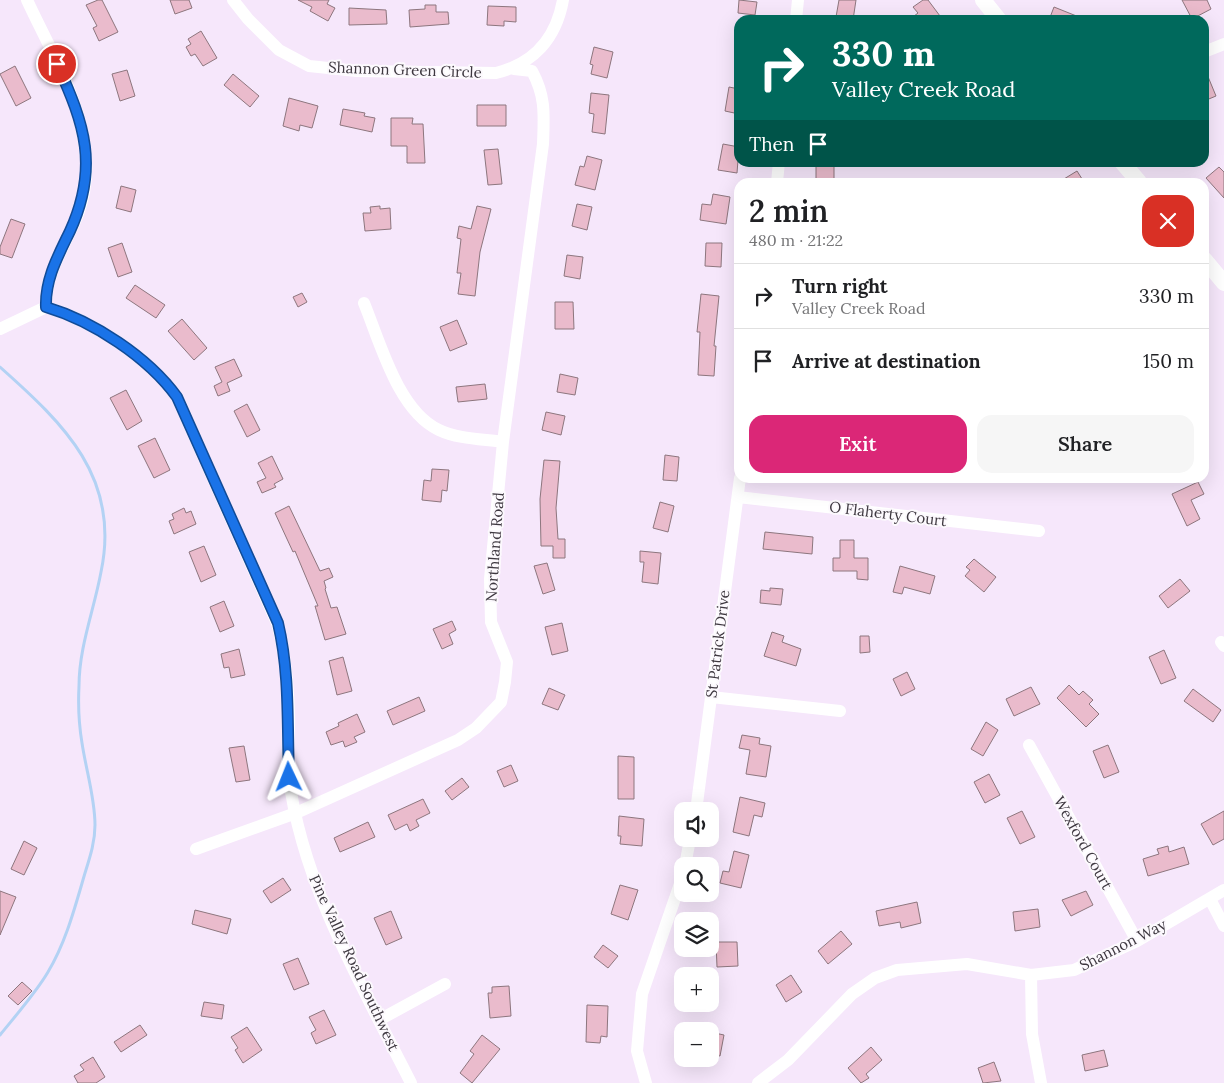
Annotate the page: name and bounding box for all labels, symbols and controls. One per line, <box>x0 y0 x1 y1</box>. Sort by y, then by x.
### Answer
text: 330 m <box>832 31 935 76</box>
icon: right <box>749 35 814 100</box>
pin <box>36 43 78 85</box>
icon: arrive <box>43 50 71 78</box>
street label: Shannon Green Circle <box>328 57 482 82</box>
text: Valley Creek Road <box>832 75 1016 103</box>
icon: arrive <box>804 130 832 158</box>
text: Then <box>749 132 794 156</box>
text: 2 min <box>749 192 828 230</box>
button: close <box>1142 195 1194 247</box>
text: 480 m · 21:22 <box>749 230 843 250</box>
text: Turn right <box>792 274 888 298</box>
icon: right <box>749 282 777 310</box>
text: 330 m <box>1139 284 1194 308</box>
text: Valley Creek Road <box>792 298 925 318</box>
icon: arrive <box>749 347 777 375</box>
text: Arrive at destination <box>792 349 981 373</box>
text: 150 m <box>1143 349 1194 373</box>
button: Exit <box>749 415 967 473</box>
button: Share <box>977 415 1194 473</box>
street label: Northland Road <box>481 491 508 603</box>
street label: O Flaherty Court <box>828 497 948 530</box>
street label: St Patrick Drive <box>701 589 734 699</box>
position arrow <box>262 750 314 802</box>
street label: Wexford Court <box>1050 793 1117 893</box>
map controls <box>674 802 719 1067</box>
button: sound <box>674 802 719 847</box>
button: search <box>674 857 719 902</box>
street label: Pine Valley Road Southwest <box>305 872 404 1054</box>
button: layers <box>674 912 719 957</box>
street label: Shannon Way <box>1076 914 1170 975</box>
button: + <box>674 967 719 1012</box>
button: − <box>674 1022 719 1067</box>

